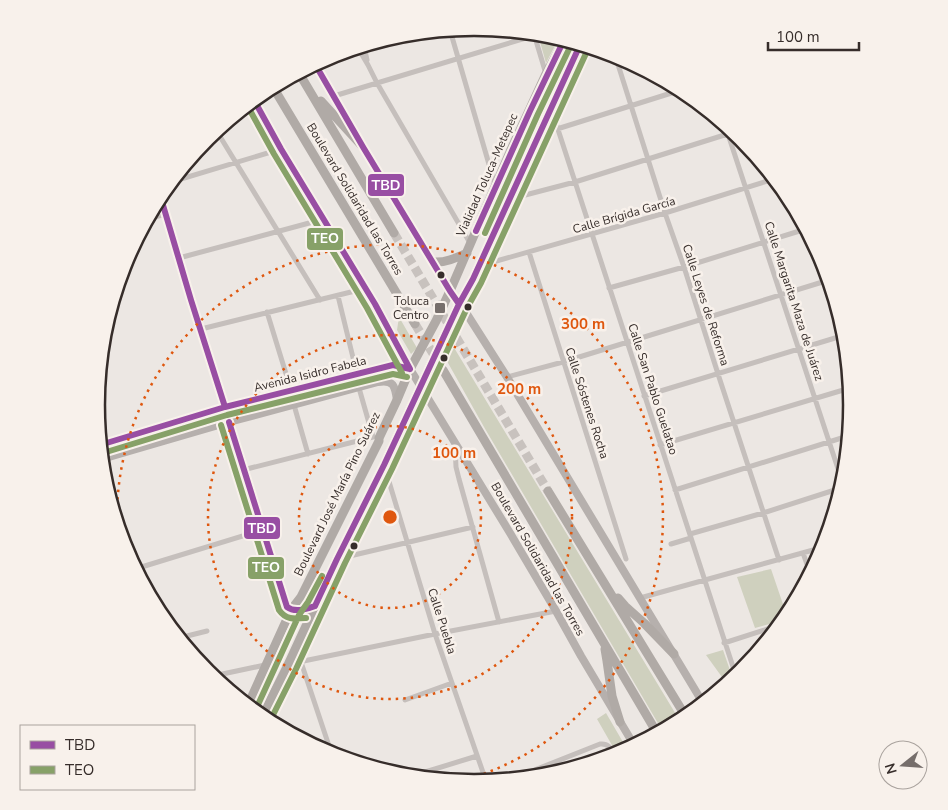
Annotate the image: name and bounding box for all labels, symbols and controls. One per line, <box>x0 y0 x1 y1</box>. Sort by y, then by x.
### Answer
scale bar <box>768 20 859 52</box>
text: 100 m <box>776 27 820 47</box>
street label: Vialidad Toluca-Metepec <box>452 110 522 240</box>
street label: Boulevard Solidaridad las Torres <box>303 120 407 278</box>
line badge: TBD <box>367 173 405 197</box>
text: TBD <box>372 176 401 195</box>
street label: Calle Brígida García <box>571 193 677 237</box>
street label: Calle Margarita Maza de Juárez <box>761 219 828 383</box>
line badge: TEO <box>306 227 344 251</box>
text: TEO <box>311 229 339 248</box>
street label: Calle Leyes de Reforma <box>679 242 733 368</box>
unlabelled marker <box>436 270 446 280</box>
place label: Toluca Centro <box>393 293 429 323</box>
marker: Toluca Centro <box>433 301 447 315</box>
unlabelled marker <box>463 302 473 312</box>
text: 300 m <box>561 314 605 334</box>
street label: Calle San Pablo Guelatao <box>624 321 682 457</box>
street label: Calle Sóstenes Rocha <box>561 345 613 461</box>
street label: Avenida Isidro Fabela <box>252 352 368 396</box>
unlabelled marker <box>439 353 449 363</box>
text: 200 m <box>497 379 541 399</box>
street label: Boulevard José María Pino Suárez <box>290 409 384 579</box>
text: 100 m <box>432 443 476 463</box>
street label: Boulevard Solidaridad las Torres <box>487 479 589 639</box>
centre of rings <box>381 508 399 526</box>
line badge: TBD <box>243 516 281 540</box>
text: TBD <box>248 519 277 538</box>
unlabelled marker <box>349 541 359 551</box>
line badge: TEO <box>247 556 285 580</box>
text: TEO <box>252 558 280 577</box>
street label: Calle Puebla <box>424 586 460 656</box>
legend <box>20 725 195 790</box>
text: TBD <box>65 735 95 755</box>
north arrow <box>878 740 928 790</box>
text: TEO <box>65 760 94 780</box>
text: N <box>880 761 902 776</box>

